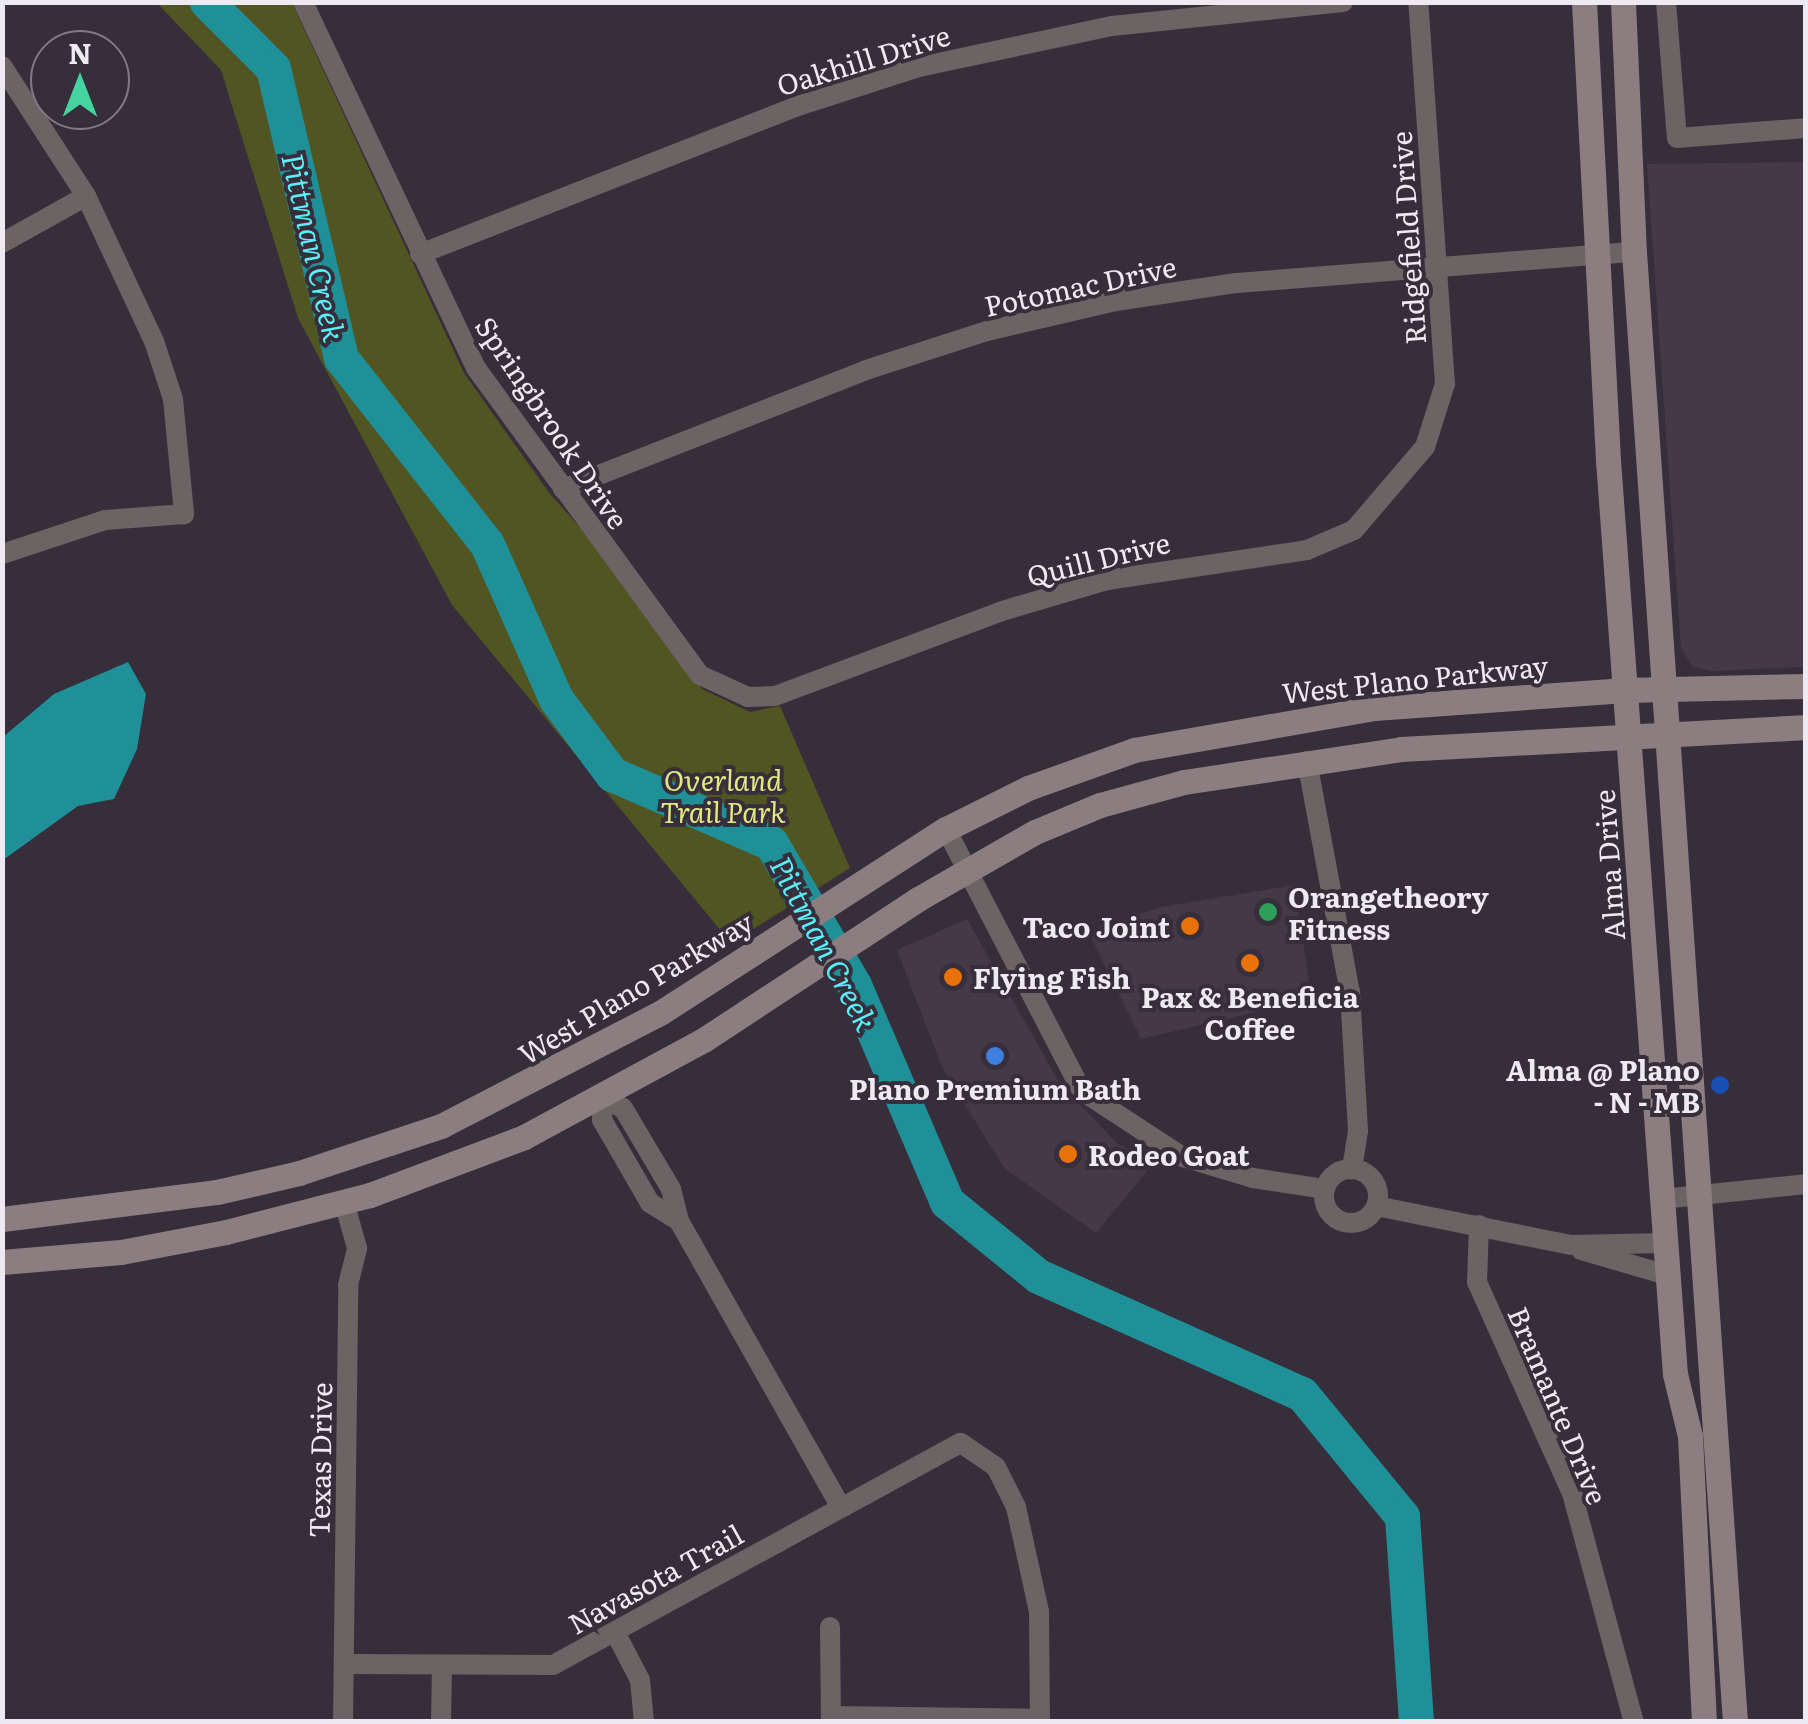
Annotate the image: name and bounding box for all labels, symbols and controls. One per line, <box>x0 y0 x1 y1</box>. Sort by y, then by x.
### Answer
street label: Oakhill Drive <box>772 17 954 101</box>
north arrow <box>30 30 130 130</box>
text: N <box>68 31 92 73</box>
street label: Ridgefield Drive <box>1383 130 1431 346</box>
water label: Pittman Creek <box>276 149 354 345</box>
street label: Potomac Drive <box>981 248 1179 322</box>
street label: Springbrook Drive <box>470 310 636 534</box>
street label: Quill Drive <box>1023 524 1173 592</box>
street label: West Plano Parkway <box>1280 647 1550 709</box>
park label: Overland Trail Park <box>660 762 786 828</box>
street label: Alma Drive <box>1586 788 1630 942</box>
water label: Pittman Creek <box>764 850 886 1036</box>
place label: Orangetheory Fitness <box>1288 879 1489 945</box>
marker: Orangetheory Fitness <box>1257 901 1279 923</box>
street label: West Plano Parkway <box>512 904 758 1070</box>
place label: Taco Joint <box>1022 909 1170 943</box>
marker: Taco Joint <box>1179 915 1201 937</box>
marker: Pax & Beneficia Coffee <box>1239 952 1261 974</box>
place label: Flying Fish <box>973 960 1131 994</box>
marker: Flying Fish <box>942 966 964 988</box>
place label: Pax & Beneficia Coffee <box>1141 979 1359 1045</box>
marker: Plano Premium Bath <box>984 1045 1006 1067</box>
place label: Alma @ Plano - N - MB <box>1506 1052 1700 1118</box>
place label: Plano Premium Bath <box>849 1071 1141 1105</box>
marker: Alma @ Plano - N - MB <box>1709 1074 1731 1096</box>
place label: Rodeo Goat <box>1088 1137 1250 1171</box>
marker: Rodeo Goat <box>1057 1143 1079 1165</box>
street label: Bramante Drive <box>1502 1301 1616 1509</box>
street label: Texas Drive <box>301 1382 337 1538</box>
street label: Navasota Trail <box>562 1516 748 1640</box>

